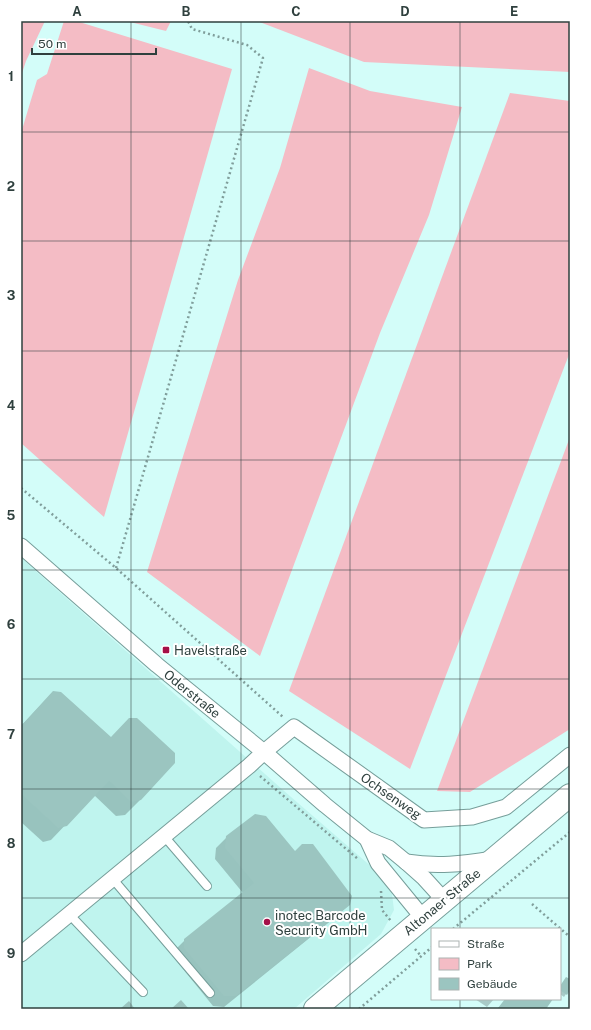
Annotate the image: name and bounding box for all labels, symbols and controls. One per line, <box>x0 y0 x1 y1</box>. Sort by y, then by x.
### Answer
text: A <box>72 4 82 19</box>
text: B <box>182 4 191 19</box>
text: C <box>291 4 301 19</box>
text: D <box>400 4 410 19</box>
text: E <box>510 4 518 19</box>
scale bar <box>32 30 156 56</box>
text: 50 m <box>38 37 66 51</box>
text: 1 <box>8 69 14 84</box>
text: 2 <box>7 179 15 194</box>
text: 3 <box>7 288 16 303</box>
text: 4 <box>7 398 16 413</box>
text: 5 <box>7 508 16 523</box>
text: 6 <box>7 617 16 632</box>
place label: Havelstraße <box>174 643 247 658</box>
marker: Havelstraße <box>161 645 171 655</box>
street label: Oderstraße <box>161 667 223 721</box>
text: 7 <box>7 727 15 742</box>
street label: Ochsenweg <box>358 770 424 822</box>
text: 8 <box>7 836 16 851</box>
street label: Altonaer Straße <box>400 865 484 939</box>
place label: inotec Barcode Security GmbH <box>275 908 368 938</box>
marker: inotec Barcode Security GmbH <box>262 917 272 927</box>
legend <box>431 928 561 1000</box>
text: Straße <box>467 937 505 951</box>
text: 9 <box>7 946 15 961</box>
text: Park <box>467 957 493 971</box>
text: Gebäude <box>467 977 517 991</box>

